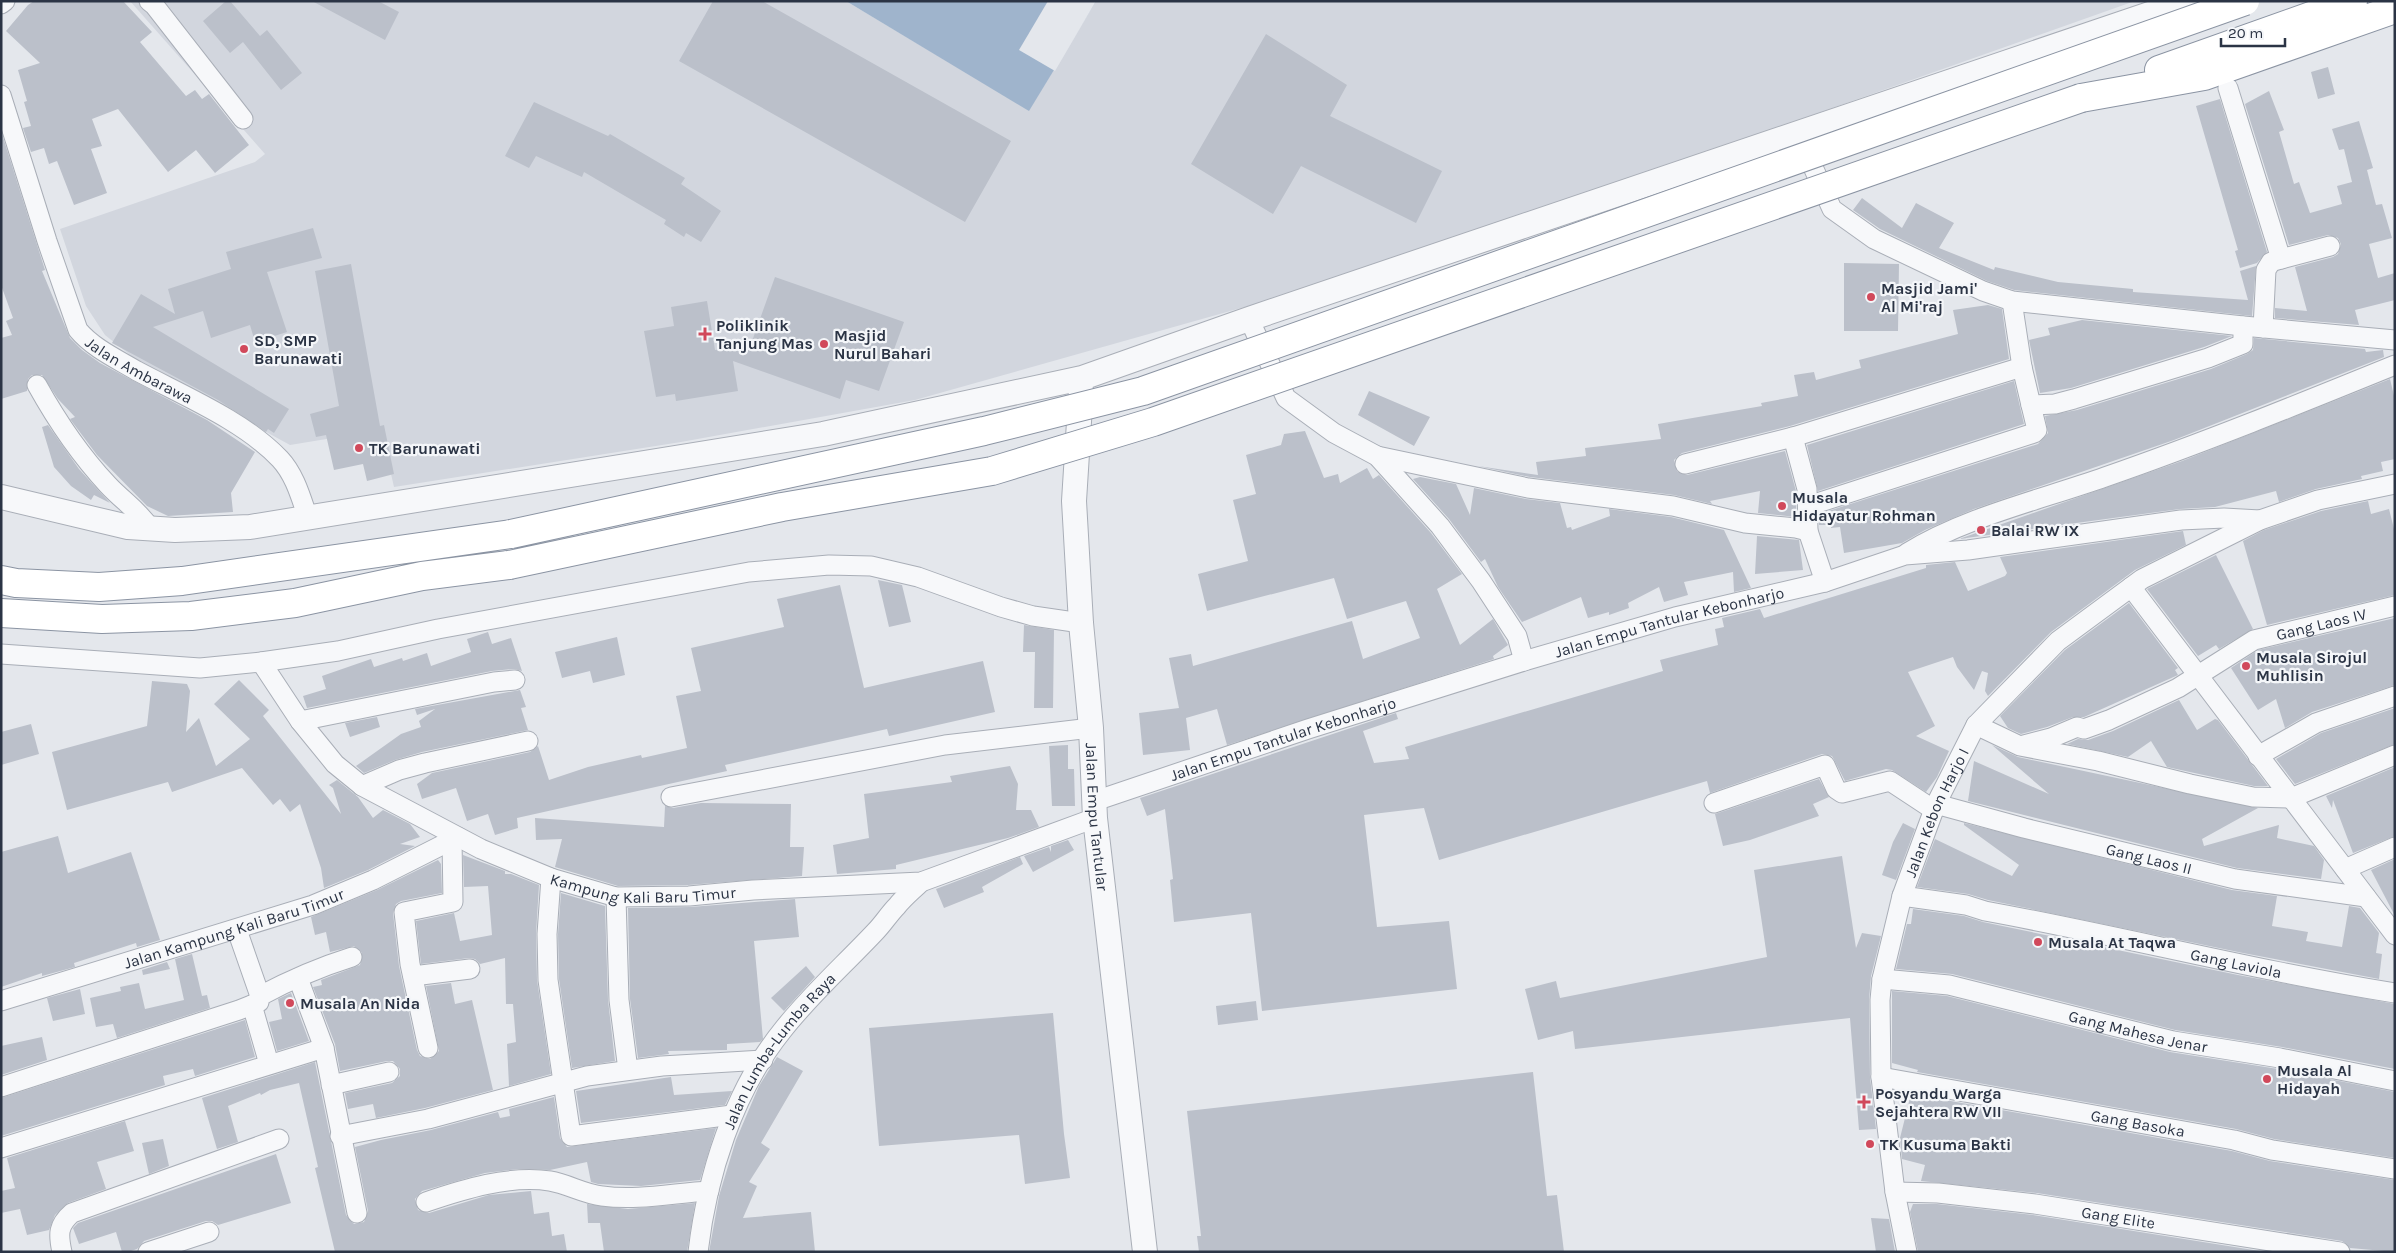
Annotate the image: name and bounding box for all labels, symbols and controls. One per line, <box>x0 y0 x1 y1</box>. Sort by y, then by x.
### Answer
scale bar <box>2221 15 2285 47</box>
text: 20 m <box>2228 24 2263 42</box>
place label: Masjid Jami' Al Mi'raj <box>1881 279 1977 316</box>
marker: Masjid Jami' Al Mi'raj <box>1865 291 1877 303</box>
place label: Poliklinik Tanjung Mas <box>716 316 813 353</box>
place label: Masjid Nurul Bahari <box>834 326 931 363</box>
marker: Poliklinik Tanjung Mas <box>698 327 712 341</box>
place label: SD, SMP Barunawati <box>254 331 342 368</box>
street label: Jalan Ambarawa <box>81 333 196 408</box>
marker: Masjid Nurul Bahari <box>818 338 830 350</box>
marker: SD, SMP Barunawati <box>238 343 250 355</box>
place label: TK Barunawati <box>369 439 480 458</box>
marker: TK Barunawati <box>353 442 365 454</box>
place label: Musala Hidayatur Rohman <box>1792 488 1936 525</box>
marker: Musala Hidayatur Rohman <box>1776 500 1788 512</box>
place label: Balai RW IX <box>1991 521 2080 540</box>
marker: Balai RW IX <box>1975 524 1987 536</box>
street label: Jalan Empu Tantular Kebonharjo <box>1553 583 1786 662</box>
street label: Gang Laos IV <box>2274 604 2368 644</box>
place label: Musala Sirojul Muhlisin <box>2256 648 2367 685</box>
marker: Musala Sirojul Muhlisin <box>2240 660 2252 672</box>
street label: Jalan Empu Tantular Kebonharjo <box>1168 693 1398 785</box>
street label: Jalan Empu Tantular <box>1082 742 1112 892</box>
street label: Jalan Kebon Harjo I <box>1901 745 1973 880</box>
street label: Gang Laos II <box>2104 839 2194 878</box>
street label: Kampung Kali Baru Timur <box>548 869 737 907</box>
street label: Jalan Kampung Kali Baru Timur <box>122 884 347 973</box>
place label: Musala At Taqwa <box>2048 933 2176 952</box>
marker: Musala At Taqwa <box>2032 936 2044 948</box>
street label: Gang Laviola <box>2189 945 2283 982</box>
street label: Jalan Lumba-Lumba Raya <box>719 969 840 1132</box>
place label: Musala An Nida <box>300 994 420 1013</box>
marker: Musala An Nida <box>284 997 296 1009</box>
street label: Gang Mahesa Jenar <box>2067 1006 2209 1056</box>
place label: Musala Al Hidayah <box>2277 1061 2352 1098</box>
marker: Musala Al Hidayah <box>2261 1073 2273 1085</box>
place label: Posyandu Warga Sejahtera RW VII <box>1875 1084 2002 1121</box>
marker: Posyandu Warga Sejahtera RW VII <box>1857 1095 1871 1109</box>
street label: Gang Basoka <box>2089 1106 2186 1141</box>
place label: TK Kusuma Bakti <box>1880 1135 2011 1154</box>
marker: TK Kusuma Bakti <box>1864 1138 1876 1150</box>
street label: Gang Elite <box>2080 1202 2156 1233</box>

